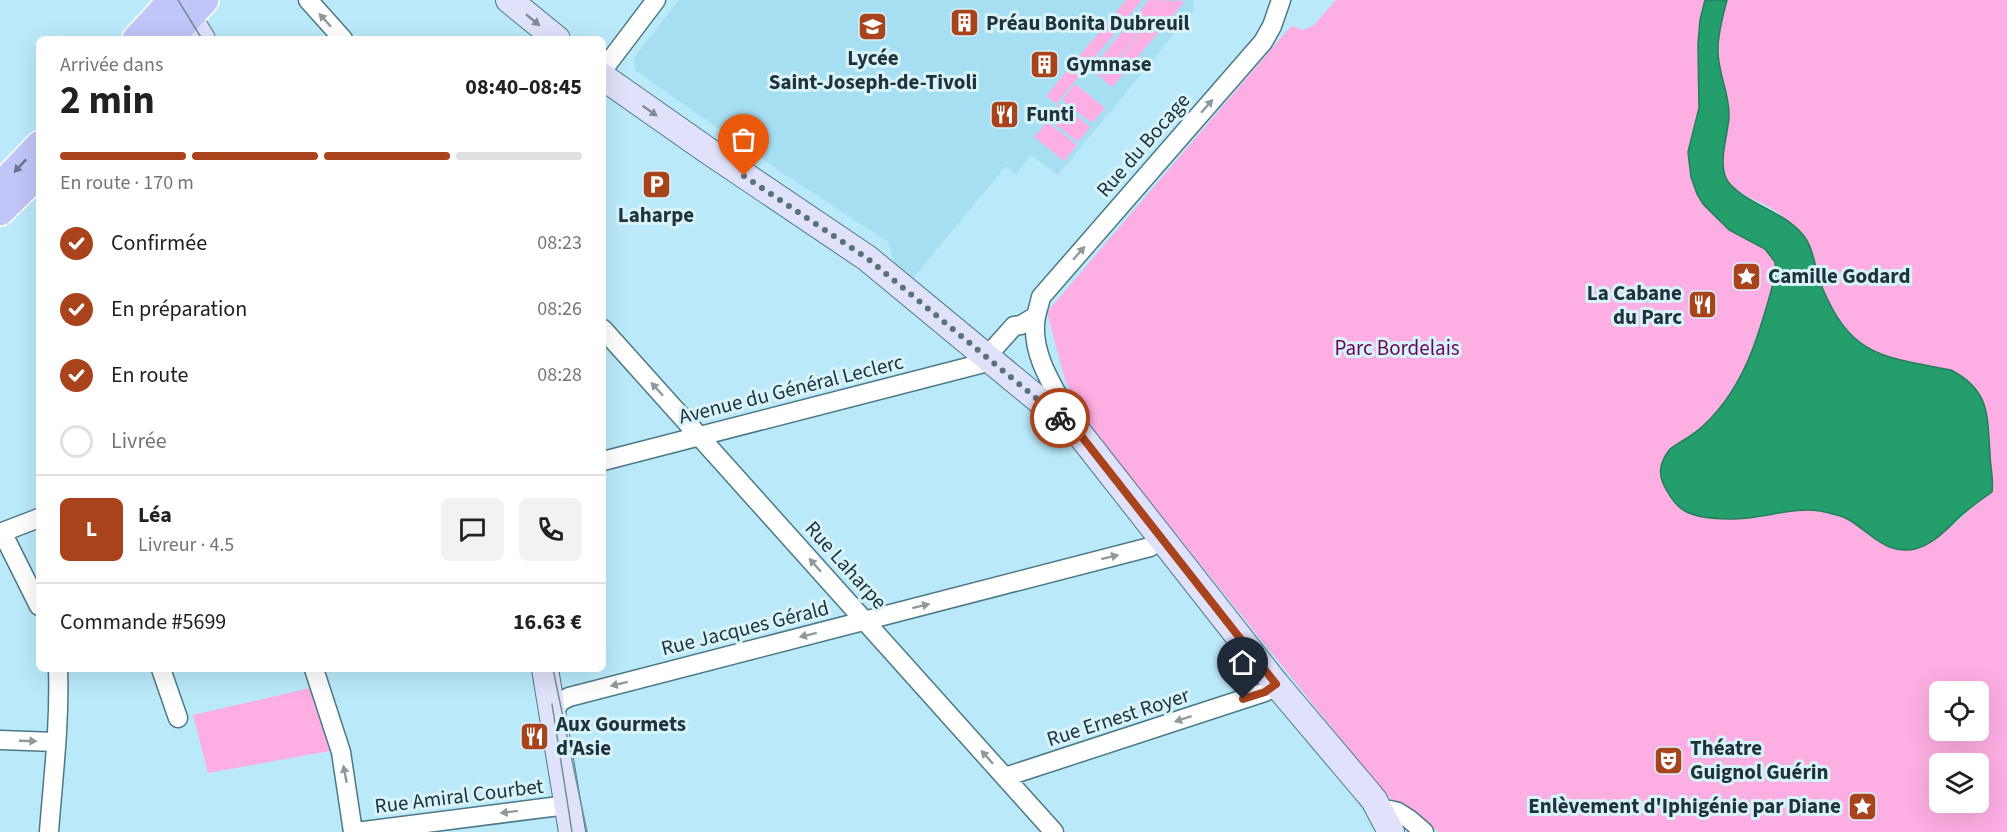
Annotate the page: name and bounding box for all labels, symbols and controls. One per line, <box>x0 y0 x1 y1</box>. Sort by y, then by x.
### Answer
building icon: Préau Bonita Dubreuil <box>949 7 981 39</box>
place label: Préau Bonita Dubreuil <box>986 8 1190 38</box>
school or university icon: Lycée Saint-Joseph-de-Tivoli <box>857 11 889 43</box>
one-way arrow <box>318 12 332 27</box>
one-way arrow <box>525 13 541 26</box>
place label: Lycée Saint-Joseph-de-Tivoli <box>769 43 977 97</box>
building icon: Gymnase <box>1029 48 1061 80</box>
place label: Gymnase <box>1066 49 1152 79</box>
text: Arrivée dans <box>60 51 163 79</box>
text: 08:40–08:45 <box>465 71 582 103</box>
text: 2 min <box>60 73 155 129</box>
street label: Rue du Bocage <box>1089 86 1197 204</box>
restaurant icon: Funti <box>989 98 1021 130</box>
place label: Funti <box>1026 99 1074 129</box>
one-way arrow <box>1200 99 1213 114</box>
one-way arrow <box>642 105 658 117</box>
pin <box>718 114 769 176</box>
icon: bag <box>727 123 760 156</box>
one-way arrow <box>13 158 27 172</box>
parking icon: Laharpe <box>640 168 672 200</box>
text: En route · 170 m <box>60 169 194 197</box>
place label: Laharpe <box>618 200 694 230</box>
icon: check <box>60 227 93 260</box>
text: Confirmée <box>111 227 207 259</box>
text: 08:23 <box>537 229 582 257</box>
one-way arrow <box>1072 246 1085 261</box>
place icon: Camille Godard <box>1731 260 1763 292</box>
place label: Camille Godard <box>1768 261 1911 291</box>
place label: La Cabane du Parc <box>1587 278 1682 332</box>
restaurant icon: La Cabane du Parc <box>1687 289 1719 321</box>
icon: check <box>60 293 93 326</box>
text: En préparation <box>111 293 247 325</box>
text: 08:26 <box>537 295 582 323</box>
park label: Parc Bordelais <box>1334 333 1460 363</box>
street label: Avenue du Général Leclerc <box>675 346 907 431</box>
icon: check <box>60 359 93 392</box>
text: En route <box>111 359 188 391</box>
text: 08:28 <box>537 361 582 389</box>
one-way arrow <box>651 382 664 397</box>
courier <box>1030 388 1090 448</box>
icon: bike <box>1044 402 1077 435</box>
text: Livrée <box>111 425 167 457</box>
button: chat <box>441 498 504 561</box>
button: phone <box>519 498 582 561</box>
text: Léa <box>138 499 172 531</box>
text: L <box>86 513 97 545</box>
street label: Rue Laharpe <box>798 514 894 616</box>
text: Livreur · 4.5 <box>138 531 234 559</box>
one-way arrow <box>1101 552 1119 562</box>
one-way arrow <box>809 558 822 573</box>
street label: Rue Jacques Gérald <box>658 593 832 663</box>
one-way arrow <box>912 600 931 610</box>
text: Commande #5699 <box>60 606 226 638</box>
text: 16.63 € <box>513 606 582 638</box>
one-way arrow <box>799 631 817 640</box>
pin <box>1217 637 1268 699</box>
icon: home <box>1226 646 1259 679</box>
one-way arrow <box>610 679 628 689</box>
street label: Rue Ernest Royer <box>1043 680 1194 754</box>
map controls <box>1929 681 1989 813</box>
button: locate <box>1929 681 1989 741</box>
place label: Aux Gourmets d'Asie <box>555 709 686 763</box>
one-way arrow <box>1174 715 1192 724</box>
restaurant icon: Aux Gourmets d'Asie <box>519 720 551 752</box>
place label: Théatre Guignol Guérin <box>1690 733 1829 787</box>
one-way arrow <box>19 736 38 746</box>
theatre icon: Théatre Guignol Guérin <box>1653 744 1685 776</box>
one-way arrow <box>981 750 994 765</box>
button: layers <box>1929 753 1989 813</box>
one-way arrow <box>340 764 349 783</box>
street label: Rue Amiral Courbet <box>373 771 545 821</box>
place icon: Enlèvement d'Iphigénie par Diane <box>1846 790 1878 822</box>
place label: Enlèvement d'Iphigénie par Diane <box>1528 791 1841 821</box>
one-way arrow <box>499 808 518 817</box>

